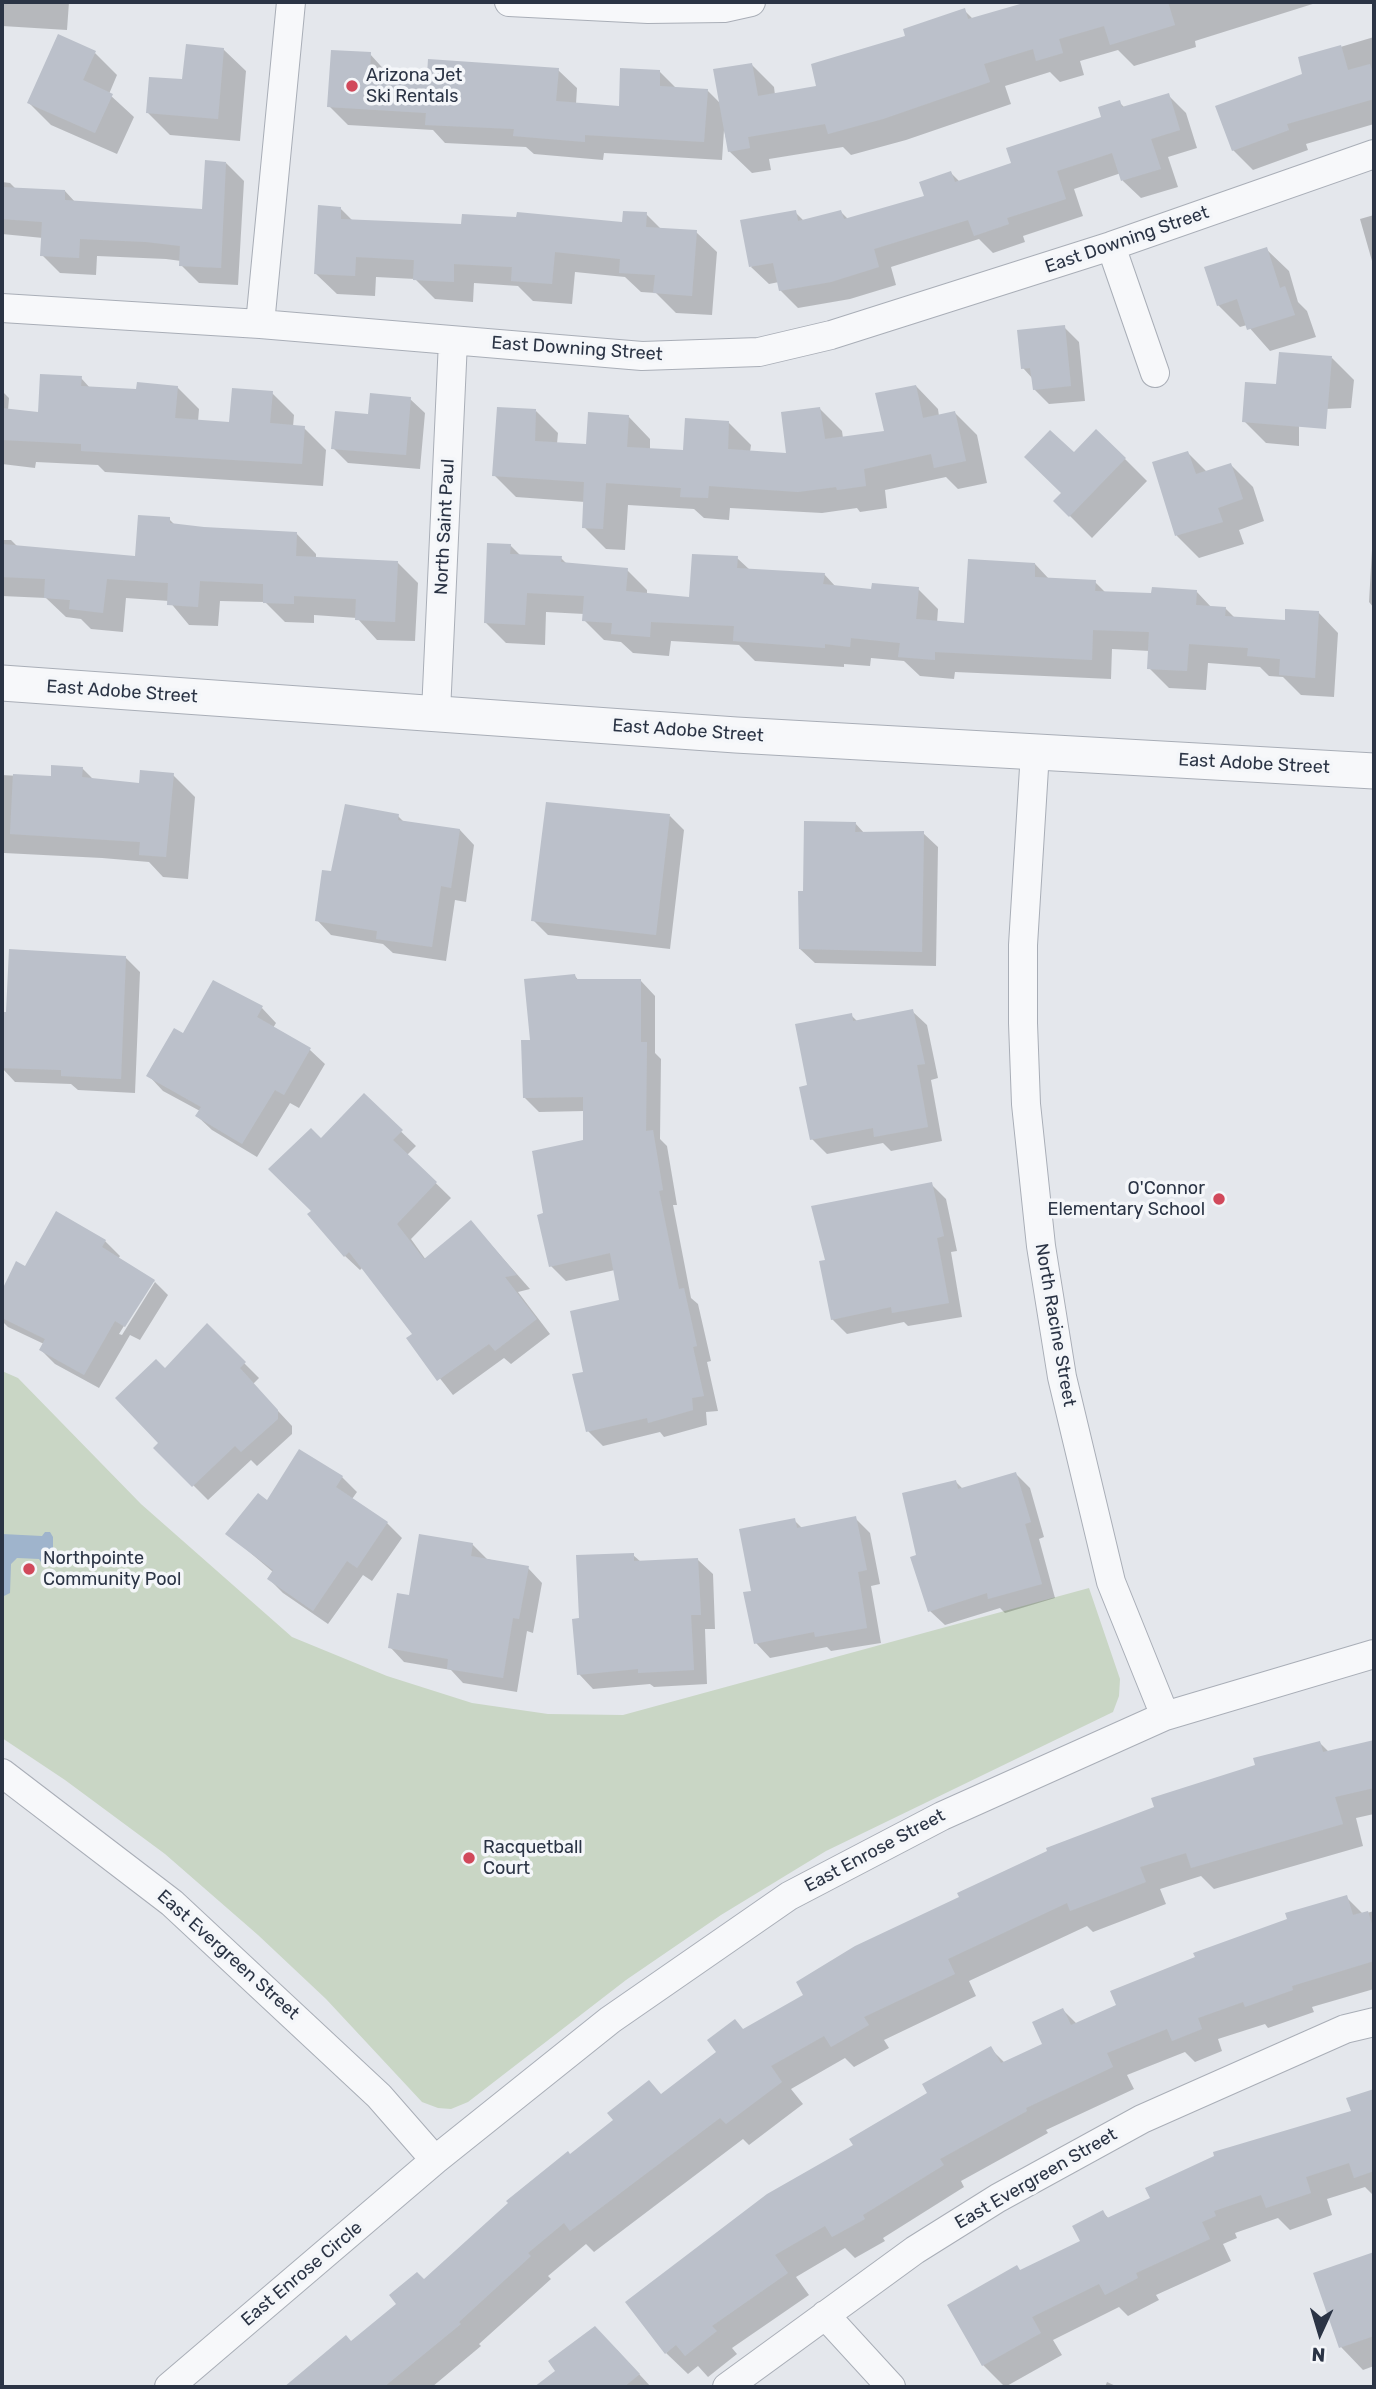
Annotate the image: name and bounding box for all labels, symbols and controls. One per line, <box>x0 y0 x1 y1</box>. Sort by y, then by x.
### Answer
place label: Arizona Jet Ski Rentals <box>366 65 462 108</box>
marker: Arizona Jet Ski Rentals <box>344 78 360 94</box>
street label: East Downing Street <box>1042 202 1212 278</box>
street label: East Downing Street <box>491 332 663 366</box>
street label: North Saint Paul <box>431 458 459 596</box>
street label: East Adobe Street <box>46 676 198 708</box>
street label: East Adobe Street <box>612 715 764 747</box>
street label: East Adobe Street <box>1178 749 1330 779</box>
place label: O'Connor Elementary School <box>1047 1178 1205 1220</box>
marker: O'Connor Elementary School <box>1211 1191 1227 1207</box>
street label: North Racine Street <box>1030 1242 1080 1408</box>
place label: Northpointe Community Pool <box>43 1548 181 1590</box>
marker: Northpointe Community Pool <box>21 1561 37 1577</box>
street label: East Enrose Street <box>801 1805 949 1897</box>
place label: Racquetball Court <box>483 1837 583 1880</box>
marker: Racquetball Court <box>461 1850 477 1866</box>
street label: East Evergreen Street <box>153 1886 303 2024</box>
street label: East Evergreen Street <box>951 2124 1121 2234</box>
street label: East Enrose Circle <box>237 2217 367 2331</box>
north arrow <box>1285 2298 1355 2368</box>
text: N <box>1311 2342 1326 2366</box>

